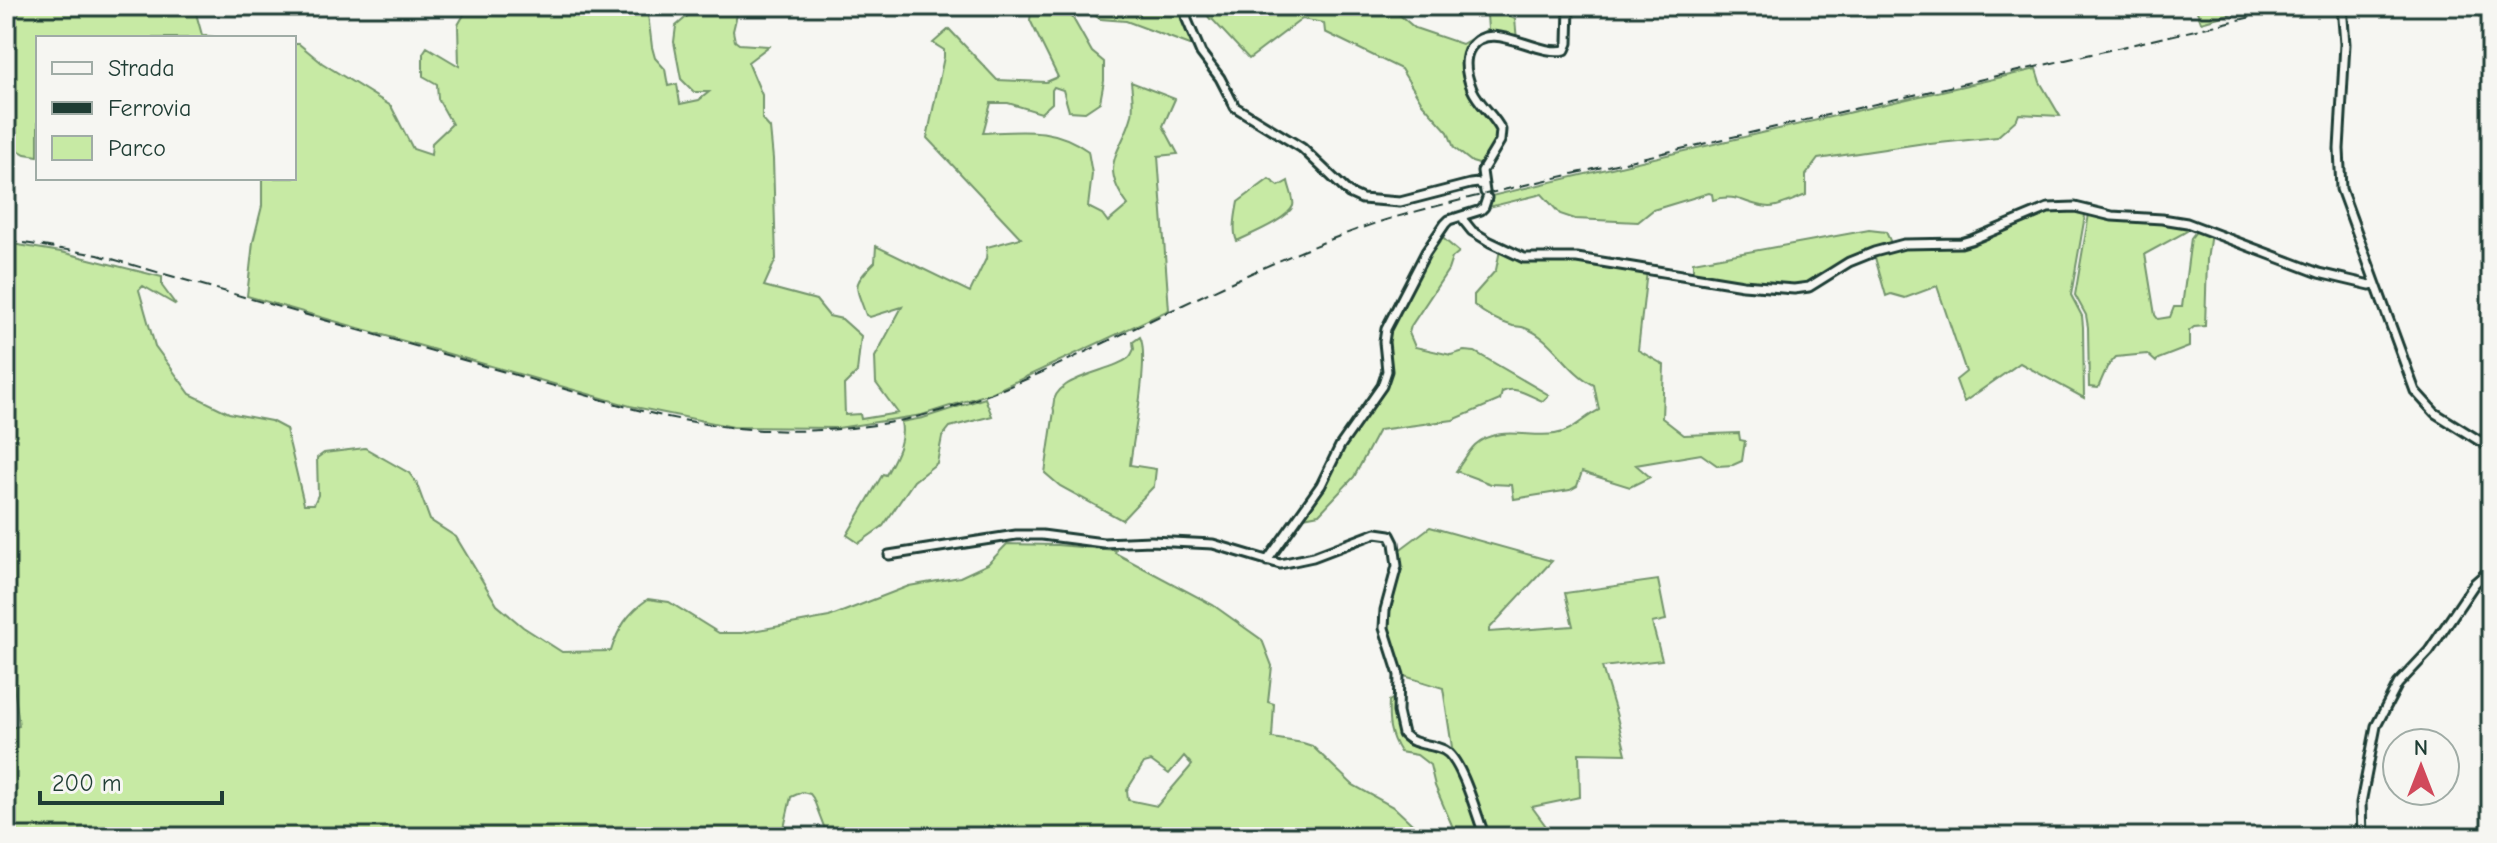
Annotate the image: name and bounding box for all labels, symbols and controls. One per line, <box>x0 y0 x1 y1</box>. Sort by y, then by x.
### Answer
legend <box>36 36 296 180</box>
text: Strada <box>108 54 175 82</box>
text: Ferrovia <box>108 94 191 122</box>
text: Parco <box>108 134 166 162</box>
north arrow <box>2381 727 2461 807</box>
text: N <box>2414 735 2428 761</box>
scale bar <box>40 755 222 805</box>
text: 200 m <box>52 769 122 797</box>

